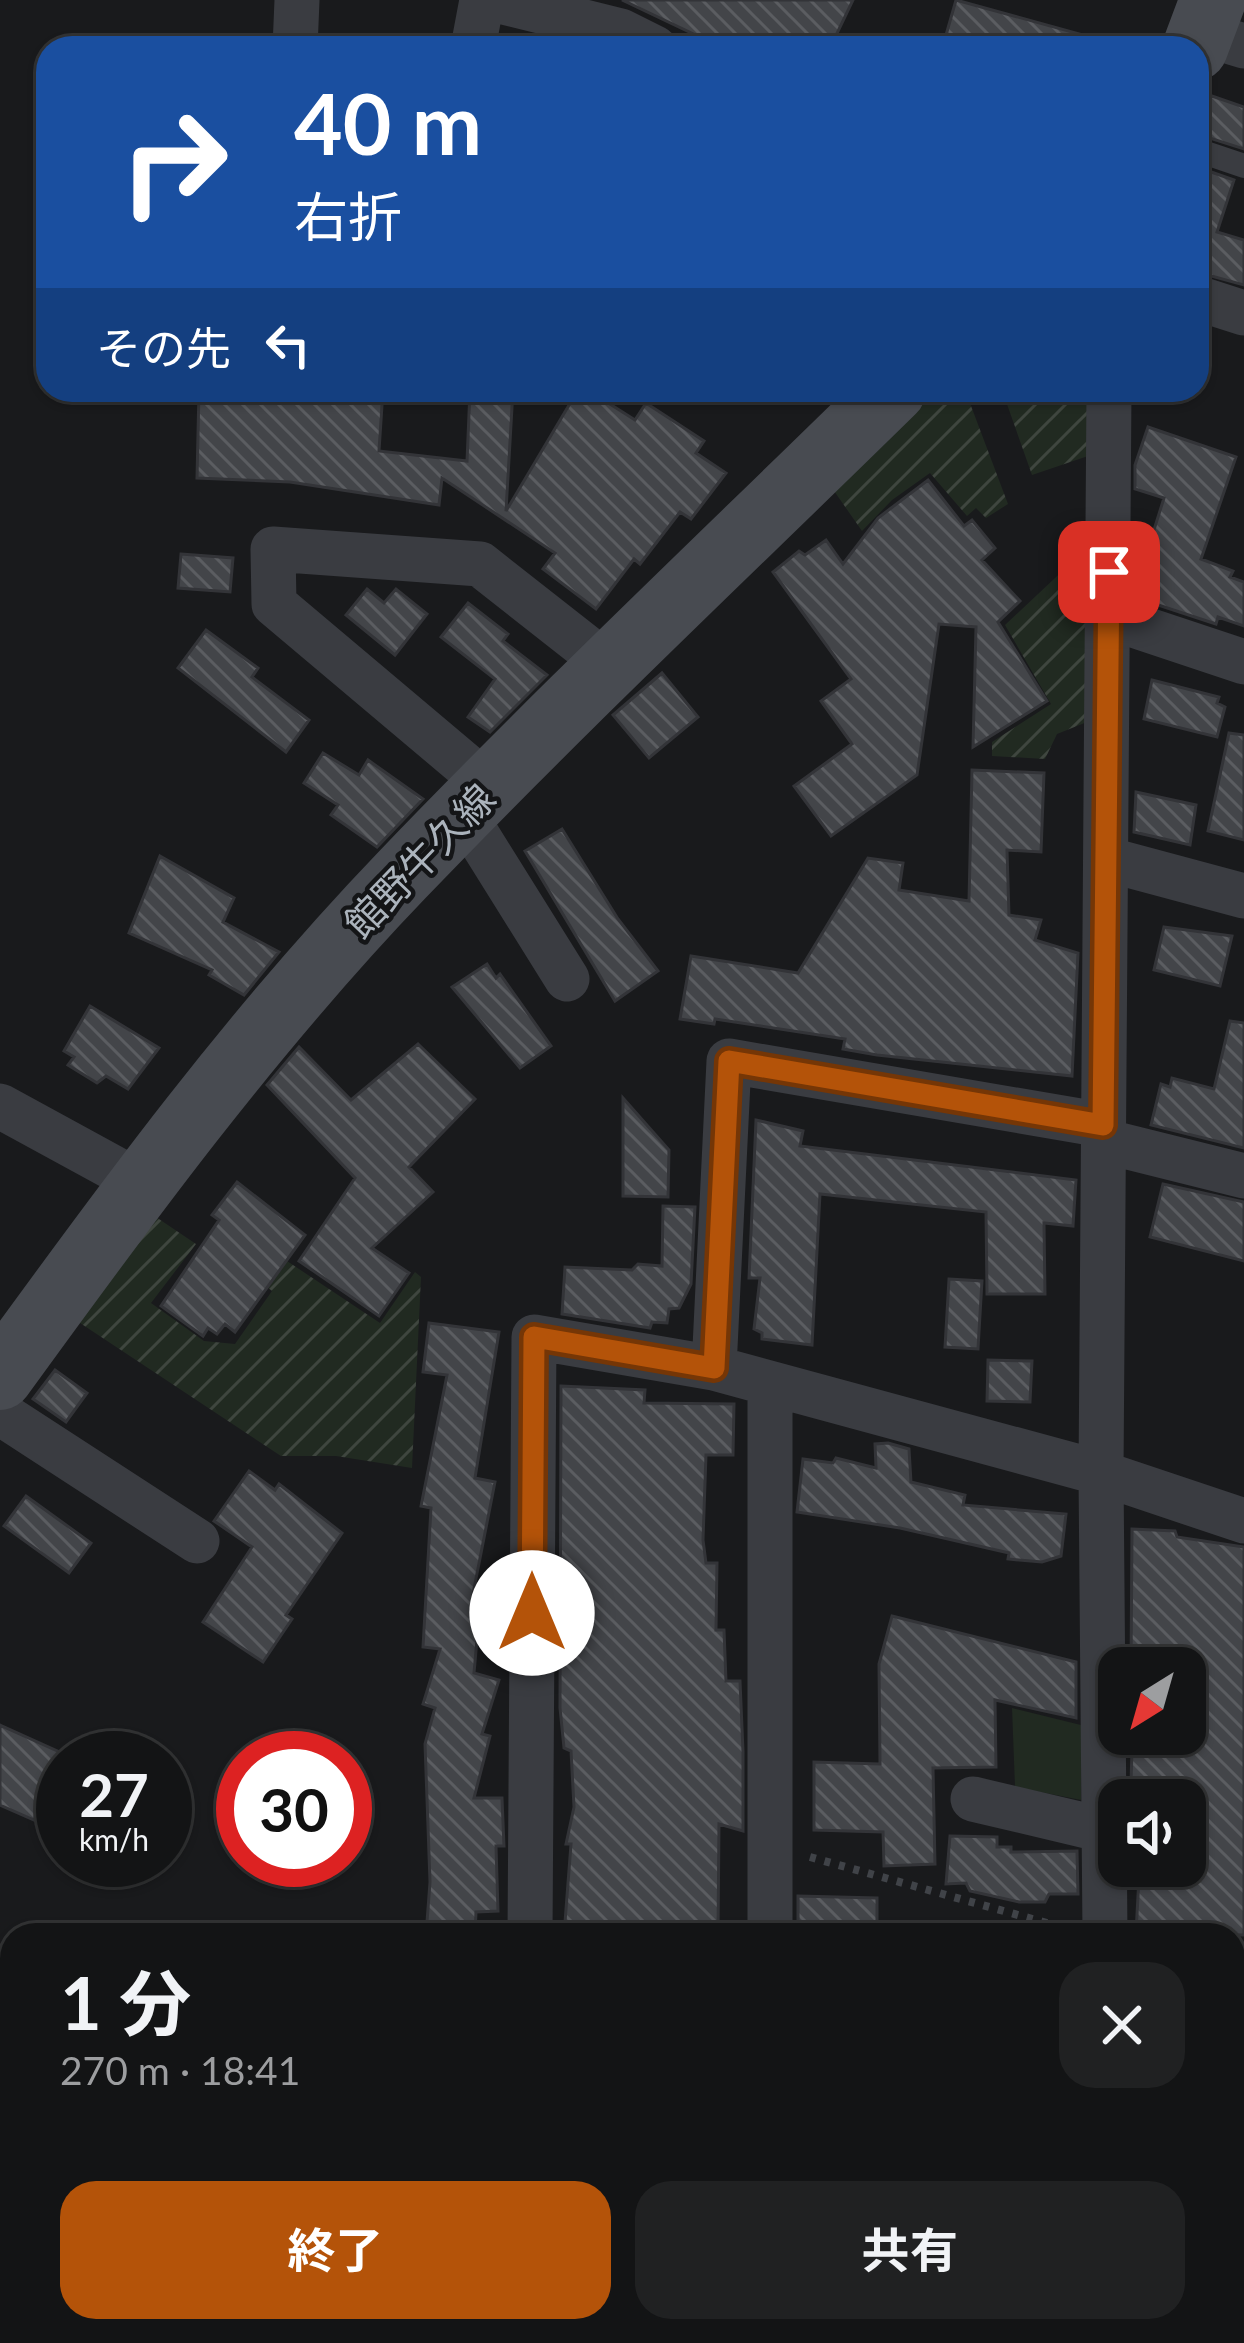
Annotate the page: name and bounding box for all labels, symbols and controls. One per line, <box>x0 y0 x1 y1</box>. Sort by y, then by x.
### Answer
text: 40 m <box>294 72 482 173</box>
icon: right <box>96 84 252 240</box>
text: 右折 <box>294 184 402 249</box>
icon: left <box>255 312 321 378</box>
text: その先 <box>96 321 231 375</box>
pin <box>1058 521 1160 623</box>
icon: arrive <box>1076 539 1142 605</box>
street label: 館野牛久線 <box>335 774 504 946</box>
position arrow <box>469 1550 595 1676</box>
north arrow <box>1098 1647 1206 1755</box>
map controls <box>1098 1647 1206 1887</box>
speed limit sign: 30 <box>216 1731 372 1887</box>
text: 27 <box>79 1758 149 1830</box>
button: sound <box>1098 1779 1206 1887</box>
text: km/h <box>79 1821 149 1857</box>
text: 1 分 <box>60 1959 191 2045</box>
button: close <box>1059 1962 1185 2088</box>
text: 270 m · 18:41 <box>60 2047 300 2093</box>
button: 終了 <box>60 2181 611 2319</box>
button: 共有 <box>635 2181 1185 2319</box>

